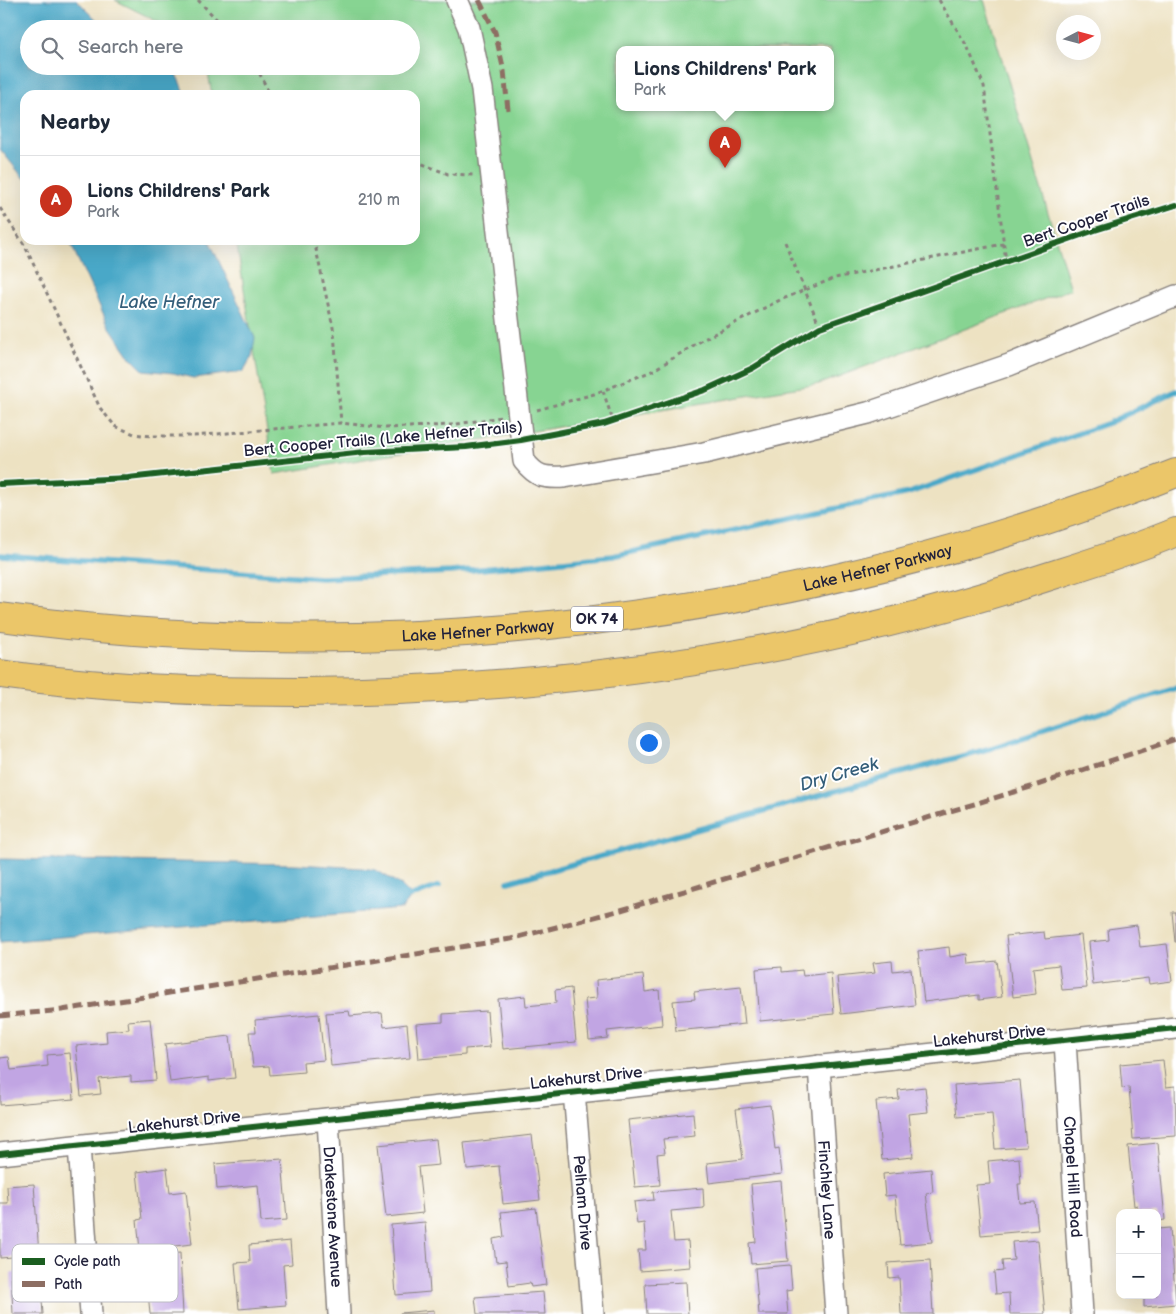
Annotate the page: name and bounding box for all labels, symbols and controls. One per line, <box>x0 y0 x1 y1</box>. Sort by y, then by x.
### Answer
north arrow <box>1056 15 1101 60</box>
search box <box>20 20 420 75</box>
icon: search <box>38 34 66 62</box>
text: Search here <box>78 36 183 59</box>
popup <box>616 46 834 111</box>
text: Lions Childrens' Park <box>634 58 816 81</box>
text: Park <box>634 81 666 100</box>
text: Nearby <box>40 110 110 135</box>
pin: A <box>709 127 741 168</box>
text: Lions Childrens' Park <box>87 180 270 203</box>
text: A <box>51 191 61 210</box>
text: 210 m <box>358 191 400 210</box>
street label: Bert Cooper Trails <box>1021 191 1152 252</box>
text: Park <box>87 203 119 222</box>
water label: Lake Hefner <box>119 292 220 313</box>
street label: Bert Cooper Trails (Lake Hefner Trails) <box>243 418 524 461</box>
street label: Lake Hefner Parkway <box>801 541 955 596</box>
road number: OK 74 <box>571 606 623 632</box>
street label: Lake Hefner Parkway <box>401 616 556 646</box>
your location <box>636 730 662 756</box>
water label: Dry Creek <box>797 753 882 796</box>
street label: Lakehurst Drive <box>932 1021 1047 1052</box>
street label: Lakehurst Drive <box>529 1063 644 1094</box>
street label: Lakehurst Drive <box>127 1107 242 1138</box>
street label: Chapel Hill Road <box>1059 1116 1085 1238</box>
street label: Finchley Lane <box>813 1140 839 1241</box>
street label: Drakestone Avenue <box>319 1146 346 1289</box>
street label: Pelham Drive <box>568 1154 596 1252</box>
map controls <box>1116 1209 1161 1299</box>
button: + <box>1116 1209 1161 1254</box>
legend <box>12 1244 178 1302</box>
text: Cycle path <box>54 1253 121 1270</box>
button: − <box>1116 1254 1161 1299</box>
text: Path <box>54 1276 82 1293</box>

